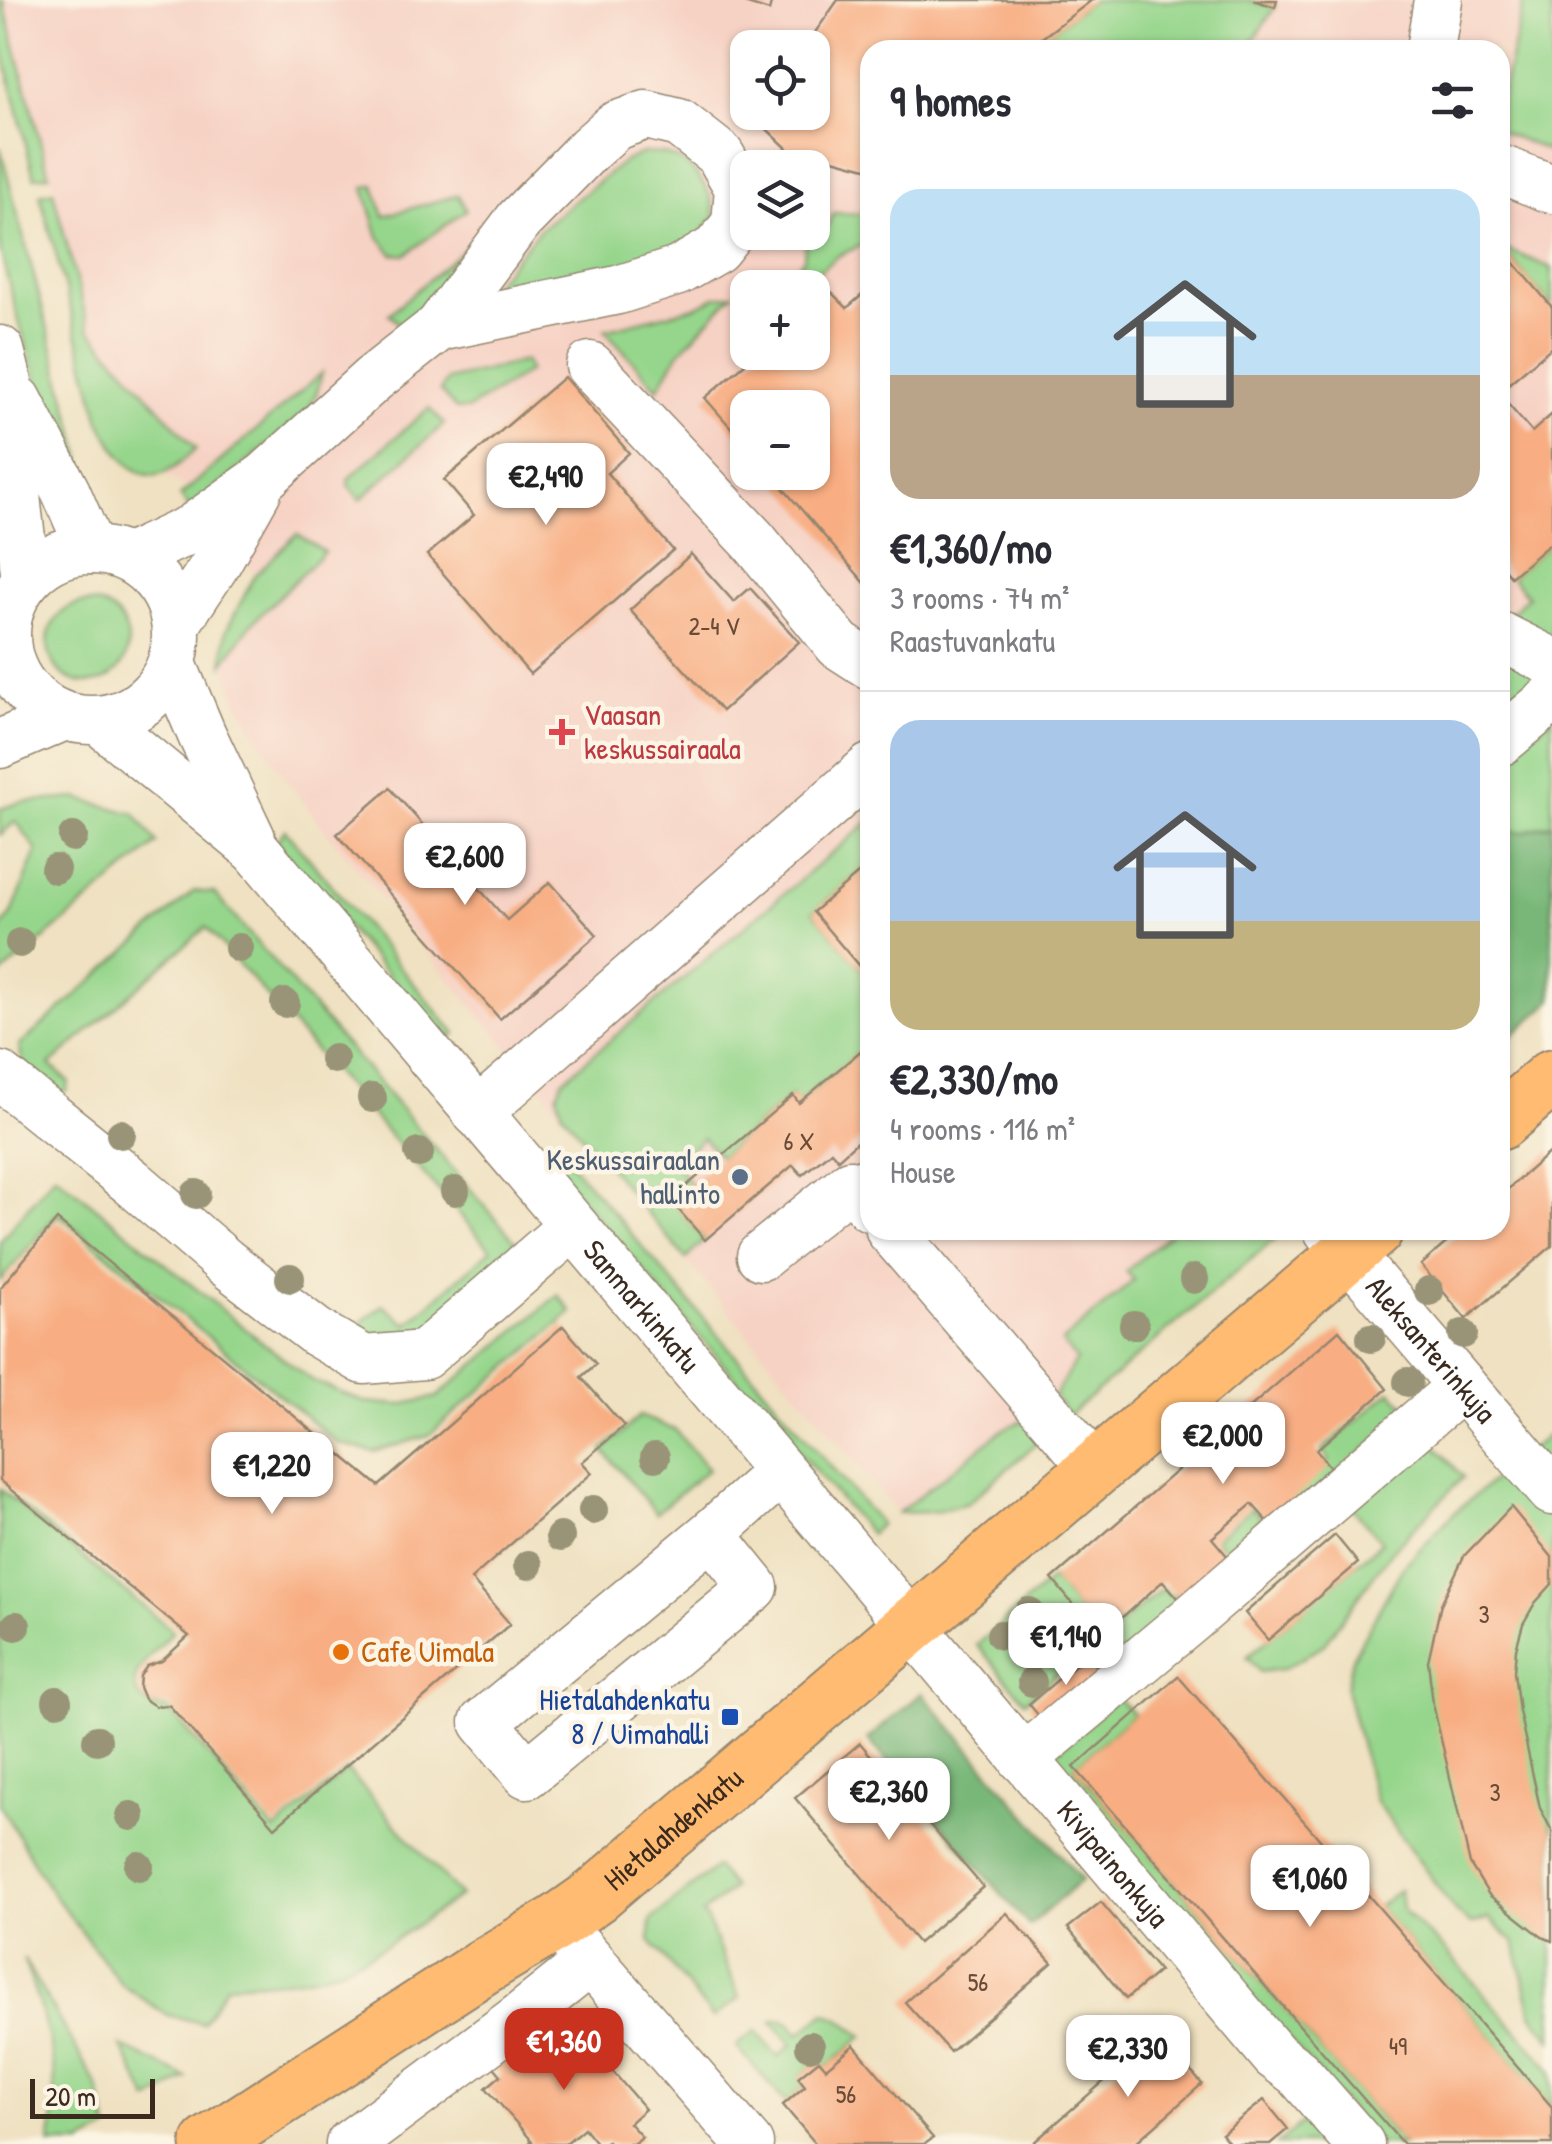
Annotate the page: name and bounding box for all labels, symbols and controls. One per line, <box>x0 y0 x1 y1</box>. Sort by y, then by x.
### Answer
map controls <box>730 30 830 490</box>
button: locate <box>730 30 830 130</box>
text: 9 homes <box>890 72 1011 129</box>
icon: filters <box>1425 73 1480 128</box>
button: layers <box>730 150 830 250</box>
icon: home <box>1095 254 1275 434</box>
button: + <box>730 270 830 370</box>
button: − <box>730 390 830 490</box>
pin: €2,490 <box>465 443 627 528</box>
text: €2,490 <box>509 454 583 497</box>
text: €1,360/mo <box>890 519 1052 576</box>
text: 3 rooms · 74 m² <box>890 576 1069 619</box>
house number: 2-4 V <box>689 609 740 643</box>
text: Raastuvankatu <box>890 619 1055 662</box>
place label: Vaasan keskussairaala <box>584 694 741 768</box>
marker: Vaasan keskussairaala <box>549 719 575 745</box>
icon: home <box>1095 785 1275 965</box>
pin: €2,600 <box>384 823 546 908</box>
text: €2,600 <box>426 834 504 877</box>
text: €2,330/mo <box>890 1050 1058 1107</box>
text: 4 rooms · 116 m² <box>890 1107 1075 1150</box>
house number: 6 X <box>784 1124 814 1158</box>
place label: Keskussairaalan hallinto <box>546 1139 720 1213</box>
text: House <box>890 1150 956 1193</box>
marker: Keskussairaalan hallinto <box>729 1166 751 1188</box>
street label: Sanmarkinkatu <box>575 1231 710 1381</box>
street label: Aleksanterinkuja <box>1357 1267 1506 1431</box>
pin: €2,000 <box>1142 1402 1304 1487</box>
text: €2,000 <box>1183 1413 1263 1456</box>
pin: €1,220 <box>191 1432 353 1517</box>
text: €1,220 <box>233 1443 311 1486</box>
house number: 3 <box>1478 1597 1490 1631</box>
pin: €1,140 <box>985 1603 1147 1688</box>
text: €1,140 <box>1030 1614 1102 1657</box>
place label: Cafe Uimala <box>361 1631 494 1671</box>
marker: Cafe Uimala <box>330 1641 352 1663</box>
place label: Hietalahdenkatu 8 / Uimahalli <box>539 1679 710 1753</box>
marker: Hietalahdenkatu 8 / Uimahalli <box>719 1706 741 1728</box>
street label: Hietalahdenkatu <box>595 1758 751 1899</box>
pin: €2,360 <box>808 1758 970 1843</box>
text: €2,360 <box>850 1769 928 1812</box>
house number: 3 <box>1489 1775 1501 1809</box>
street label: Kivipainonkuja <box>1048 1791 1179 1936</box>
pin: €1,060 <box>1229 1845 1391 1930</box>
text: €1,060 <box>1273 1856 1347 1899</box>
house number: 56 <box>968 1965 988 1999</box>
pin: €1,360 <box>483 2008 645 2093</box>
pin: €2,330 <box>1047 2015 1209 2100</box>
text: €1,360 <box>527 2019 601 2062</box>
text: €2,330 <box>1088 2026 1168 2069</box>
house number: 49 <box>1389 2029 1407 2063</box>
scale bar <box>30 2074 155 2118</box>
text: 20 m <box>45 2077 96 2115</box>
house number: 56 <box>836 2077 856 2111</box>

